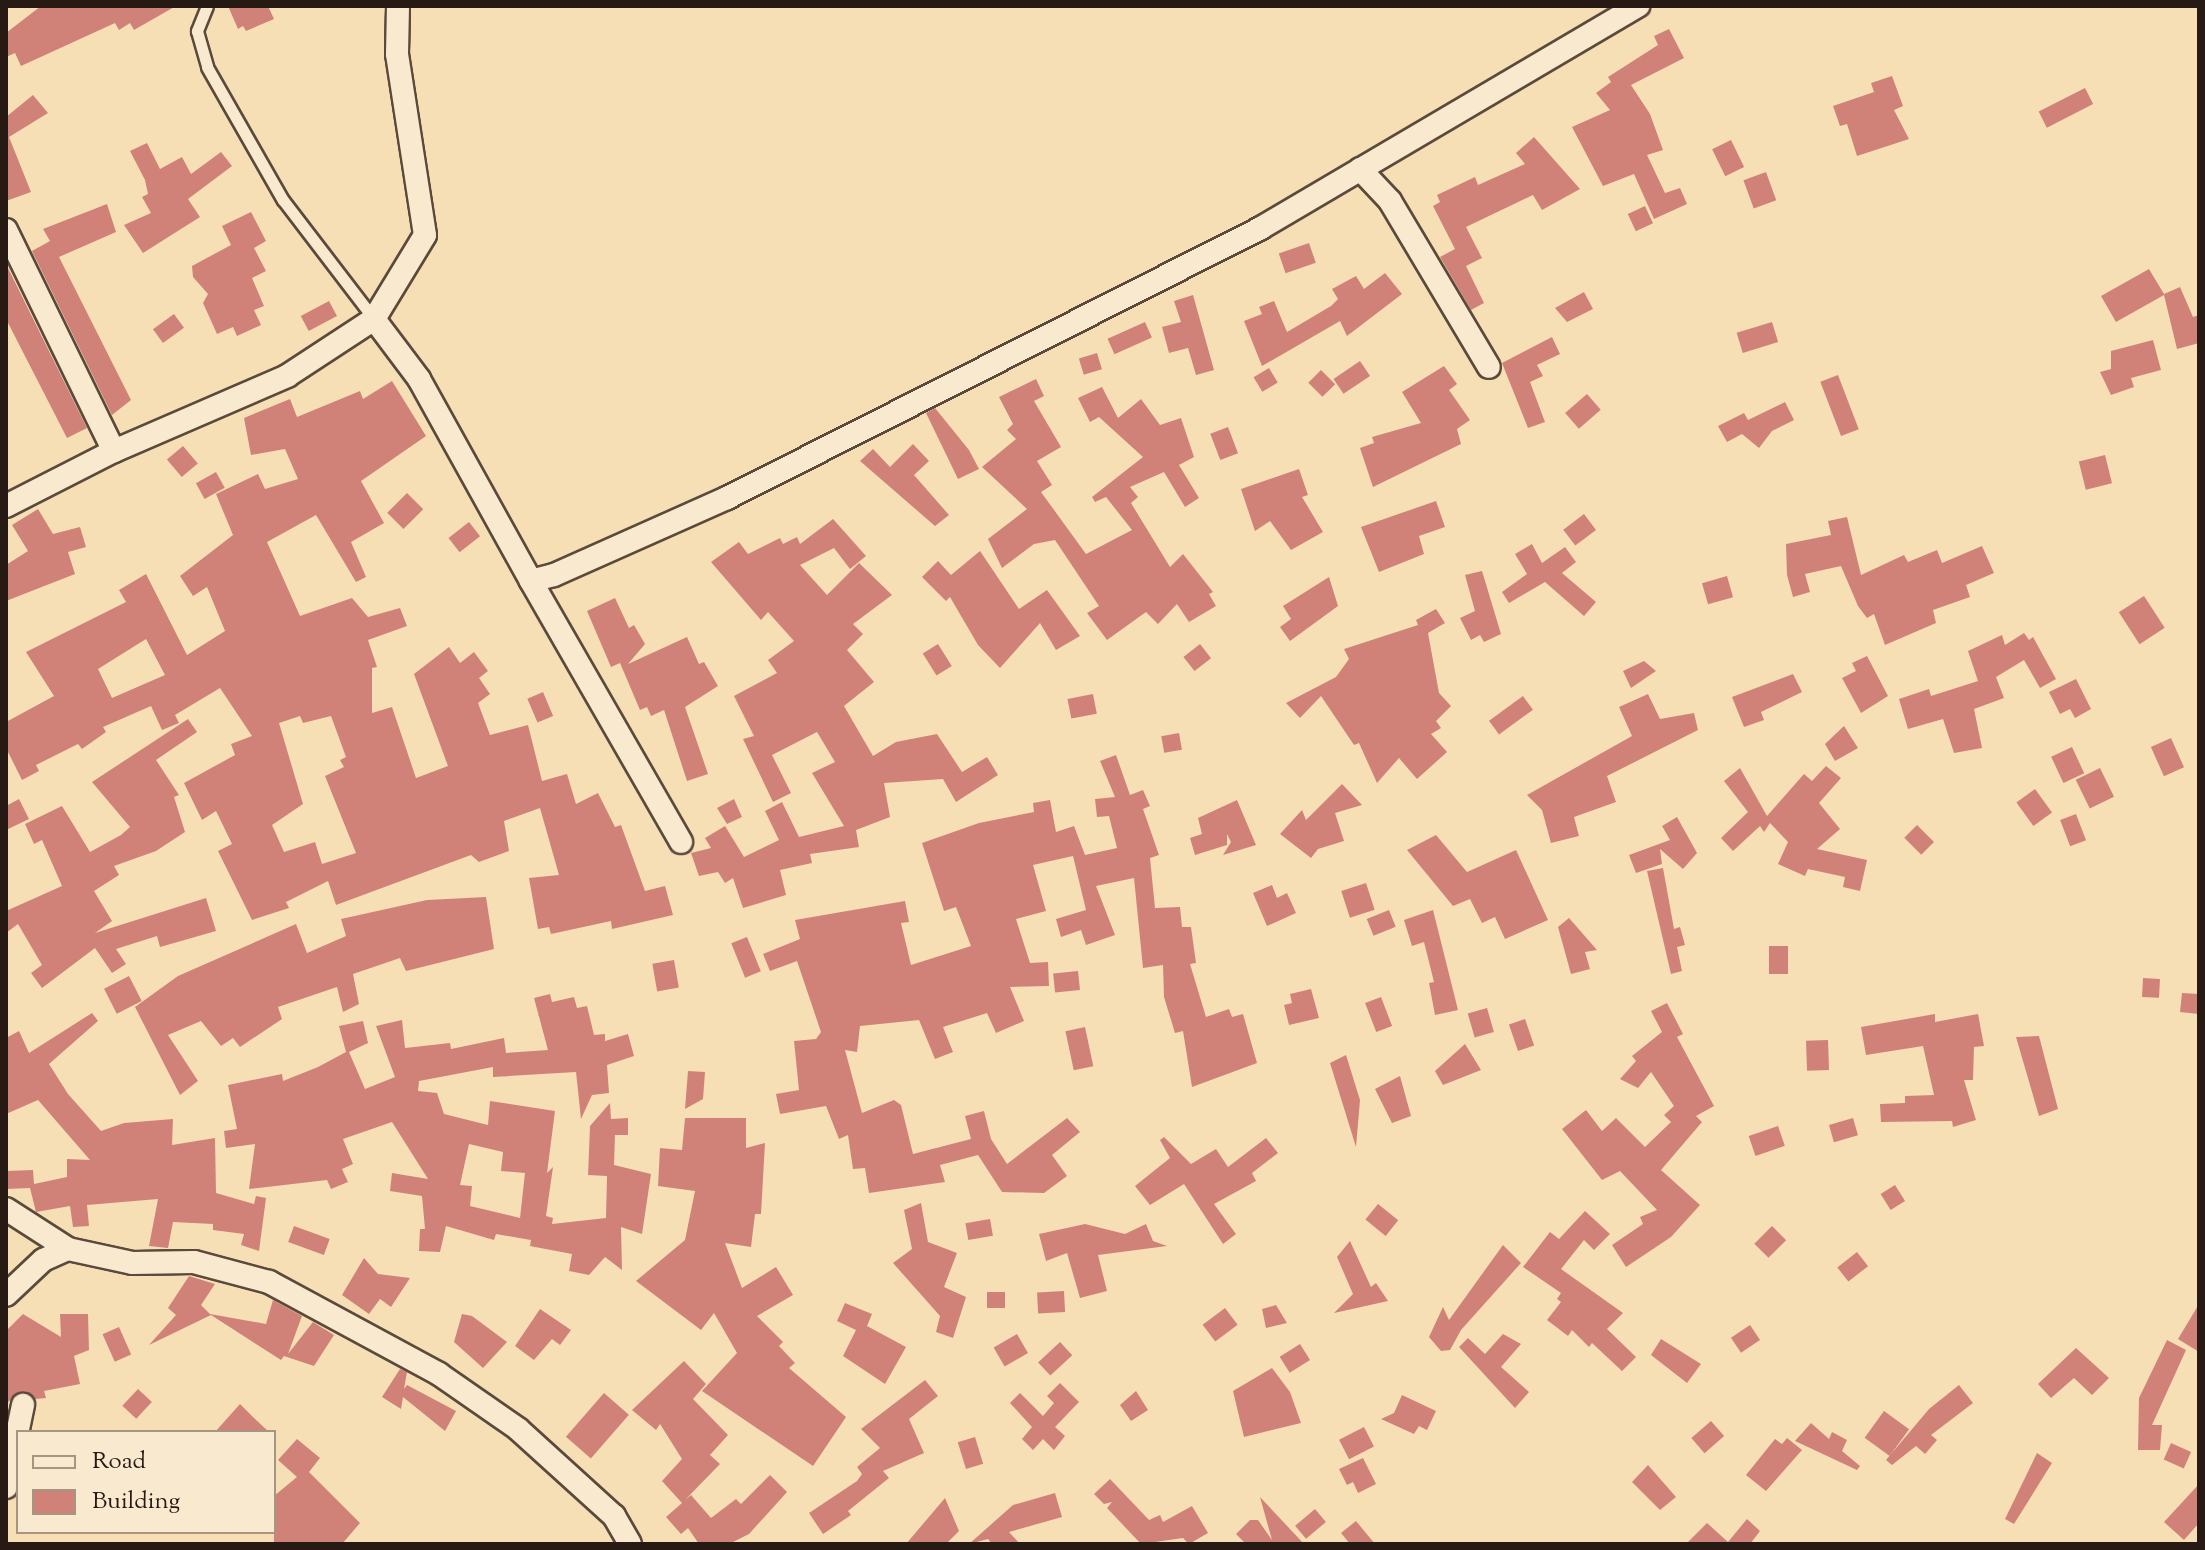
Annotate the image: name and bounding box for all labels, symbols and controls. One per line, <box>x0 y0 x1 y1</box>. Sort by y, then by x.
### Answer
legend <box>16 1430 276 1534</box>
text: Road <box>92 1445 146 1479</box>
text: Building <box>92 1485 180 1519</box>

